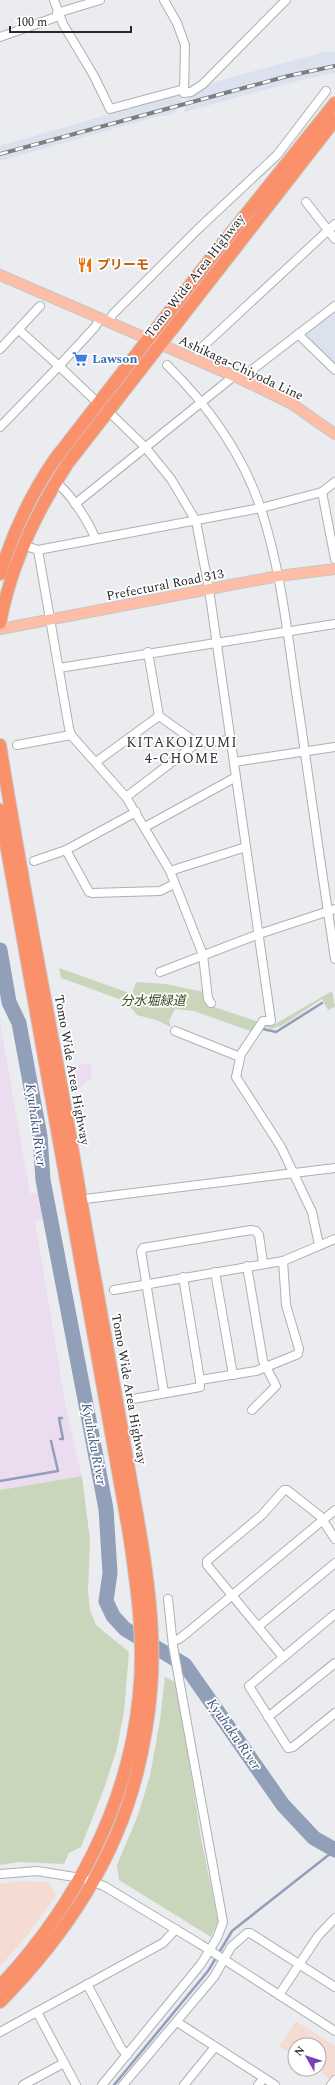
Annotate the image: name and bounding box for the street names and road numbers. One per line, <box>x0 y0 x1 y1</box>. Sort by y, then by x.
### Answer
street label: Tomo Wide Area Highway <box>140 209 250 342</box>
street label: Ashikaga-Chiyoda Line <box>175 330 307 406</box>
street label: Prefectural Road 313 <box>105 564 226 606</box>
street label: Tomo Wide Area Highway <box>49 993 95 1147</box>
street label: Tomo Wide Area Highway <box>106 1312 152 1466</box>

